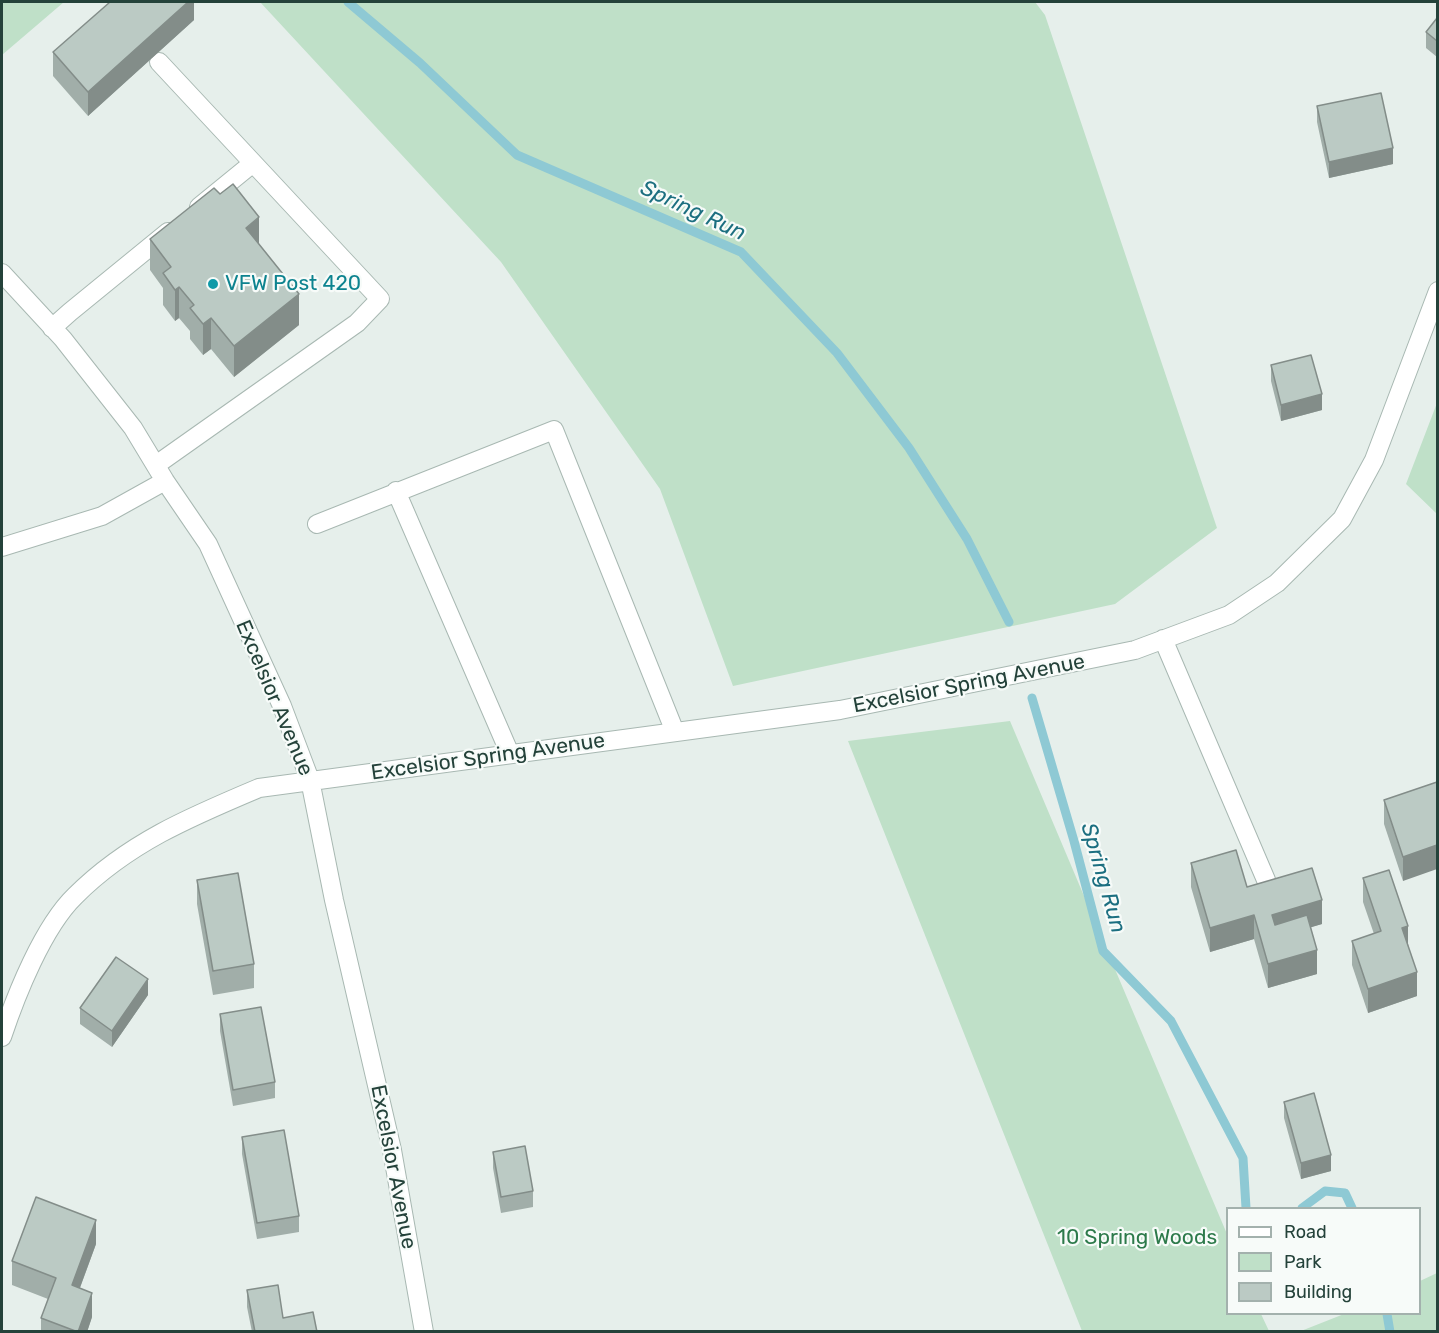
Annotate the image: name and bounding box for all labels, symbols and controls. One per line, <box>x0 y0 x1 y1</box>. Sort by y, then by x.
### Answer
water label: Spring Run <box>636 175 750 247</box>
place label: VFW Post 420 <box>225 271 361 297</box>
marker: VFW Post 420 <box>206 277 220 291</box>
street label: Excelsior Avenue <box>230 616 318 780</box>
street label: Excelsior Spring Avenue <box>851 649 1087 719</box>
street label: Excelsior Spring Avenue <box>370 728 606 786</box>
water label: Spring Run <box>1075 820 1131 936</box>
street label: Excelsior Avenue <box>365 1083 421 1251</box>
legend <box>1226 1207 1421 1315</box>
text: Road <box>1284 1221 1327 1243</box>
park label: 10 Spring Woods <box>1057 1225 1217 1251</box>
text: Park <box>1284 1251 1321 1273</box>
text: Building <box>1284 1281 1352 1303</box>

